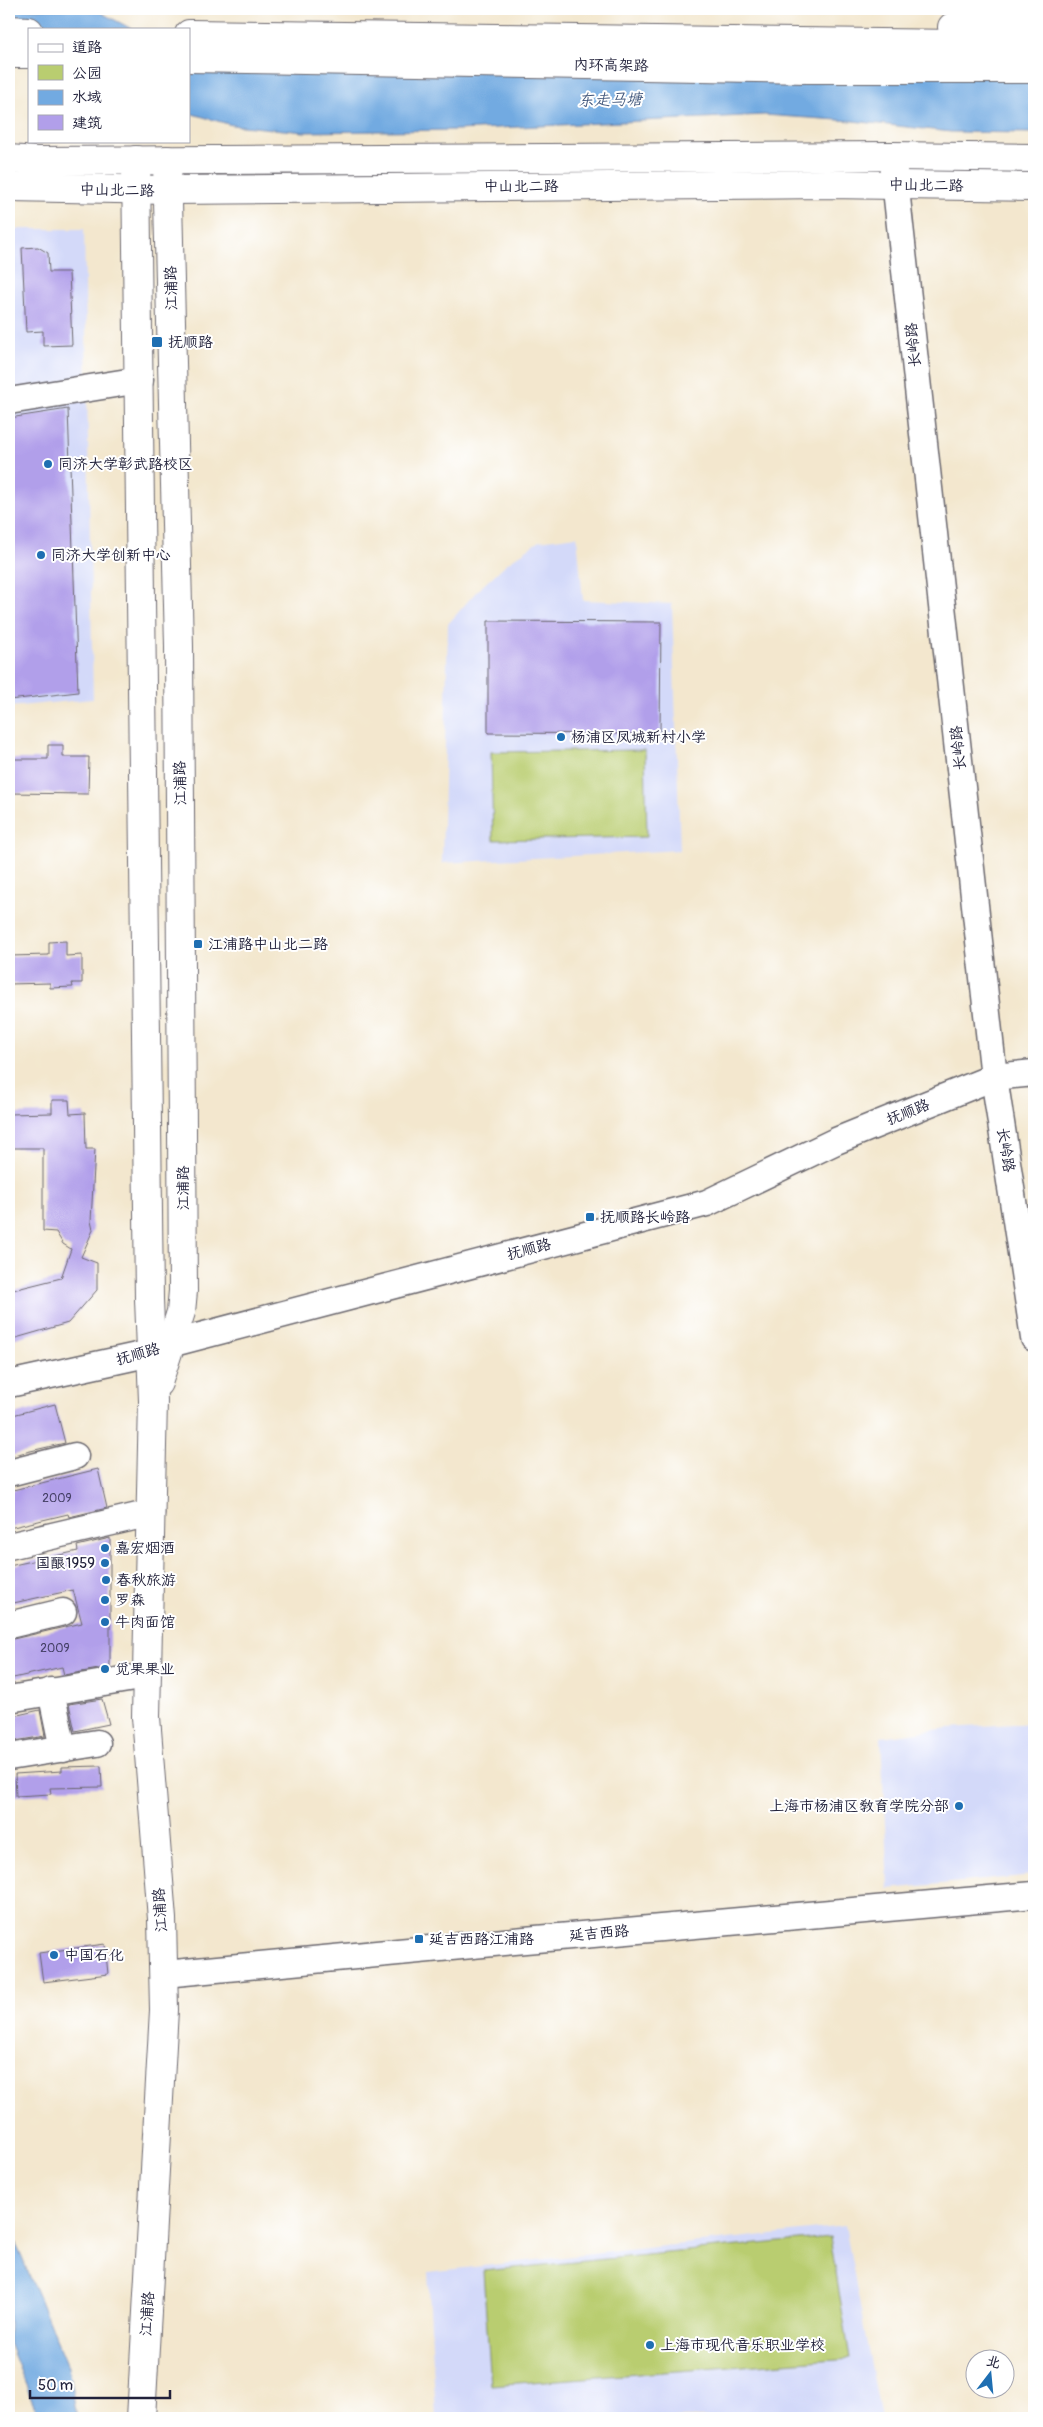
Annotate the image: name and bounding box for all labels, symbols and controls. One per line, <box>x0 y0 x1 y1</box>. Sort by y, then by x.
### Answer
legend <box>28 28 190 142</box>
text: 道路 <box>72 38 102 57</box>
street label: 内环高架路 <box>573 55 649 76</box>
text: 公园 <box>72 64 102 83</box>
text: 水域 <box>72 88 102 107</box>
water label: 东走马塘 <box>578 89 644 111</box>
text: 建筑 <box>72 114 102 133</box>
street label: 中山北二路 <box>888 175 964 196</box>
street label: 中山北二路 <box>483 177 559 196</box>
street label: 中山北二路 <box>79 180 155 201</box>
street label: 江浦路 <box>162 265 181 311</box>
street label: 长岭路 <box>902 322 925 368</box>
place label: 抚顺路 <box>168 333 213 352</box>
marker: 抚顺路 <box>150 335 164 349</box>
place label: 同济大学彰武路校区 <box>58 455 193 474</box>
marker: 同济大学彰武路校区 <box>42 458 54 470</box>
place label: 同济大学创新中心 <box>51 546 171 565</box>
marker: 同济大学创新中心 <box>35 549 47 561</box>
street label: 长岭路 <box>947 725 970 771</box>
place label: 杨浦区凤城新村小学 <box>571 728 706 747</box>
marker: 杨浦区凤城新村小学 <box>555 731 567 743</box>
street label: 江浦路 <box>171 760 190 806</box>
place label: 江浦路中山北二路 <box>208 935 328 954</box>
marker: 江浦路中山北二路 <box>192 938 204 950</box>
street label: 抚顺路 <box>884 1095 933 1130</box>
street label: 长岭路 <box>993 1126 1018 1174</box>
street label: 江浦路 <box>174 1165 193 1211</box>
place label: 抚顺路长岭路 <box>600 1208 690 1227</box>
marker: 抚顺路长岭路 <box>584 1211 596 1223</box>
street label: 抚顺路 <box>505 1234 553 1264</box>
street label: 抚顺路 <box>114 1339 162 1370</box>
house number: 2009 <box>42 1491 72 1506</box>
place label: 嘉宏烟酒 <box>115 1539 175 1558</box>
marker: 嘉宏烟酒 <box>99 1542 111 1554</box>
place label: 国酿1959 <box>36 1554 95 1573</box>
marker: 国酿1959 <box>99 1557 111 1569</box>
place label: 春秋旅游 <box>116 1571 176 1590</box>
marker: 春秋旅游 <box>100 1574 112 1586</box>
place label: 罗森 <box>115 1591 145 1610</box>
marker: 罗森 <box>99 1594 111 1606</box>
place label: 牛肉面馆 <box>115 1613 175 1632</box>
marker: 牛肉面馆 <box>99 1616 111 1628</box>
house number: 2009 <box>40 1641 70 1656</box>
place label: 觅果果业 <box>115 1660 175 1679</box>
marker: 觅果果业 <box>99 1663 111 1675</box>
place label: 上海市杨浦区教育学院分部 <box>769 1797 949 1816</box>
marker: 上海市杨浦区教育学院分部 <box>953 1800 965 1812</box>
street label: 江浦路 <box>149 1887 172 1933</box>
street label: 延吉西路 <box>568 1921 630 1946</box>
place label: 延吉西路江浦路 <box>429 1930 534 1949</box>
marker: 延吉西路江浦路 <box>413 1933 425 1945</box>
place label: 中国石化 <box>64 1946 124 1965</box>
marker: 中国石化 <box>48 1949 60 1961</box>
street label: 江浦路 <box>136 2291 159 2337</box>
place label: 上海市现代音乐职业学校 <box>660 2336 825 2355</box>
marker: 上海市现代音乐职业学校 <box>644 2339 656 2351</box>
north arrow <box>966 2350 1016 2400</box>
text: 北 <box>984 2352 1003 2372</box>
scale bar <box>30 2367 170 2399</box>
text: 50 m <box>38 2376 73 2395</box>

